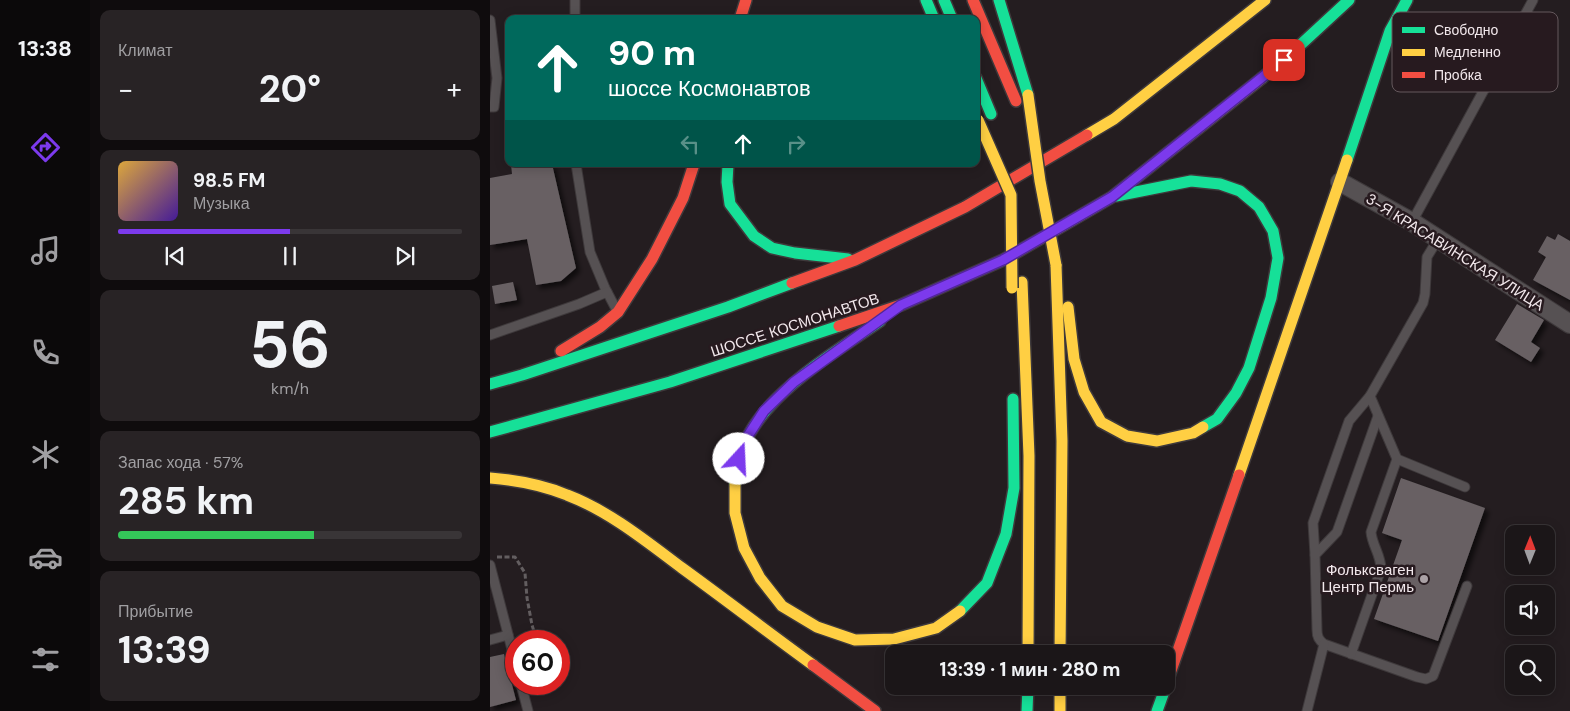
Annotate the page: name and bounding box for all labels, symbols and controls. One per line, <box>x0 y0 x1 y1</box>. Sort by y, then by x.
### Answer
legend <box>1392 12 1558 92</box>
text: Свободно <box>1434 21 1499 39</box>
text: 90 m <box>608 30 696 76</box>
text: 13:38 <box>18 34 72 63</box>
icon: ahead <box>525 35 590 100</box>
pin <box>1263 39 1305 81</box>
text: Климат <box>118 40 172 61</box>
text: Медленно <box>1434 43 1501 61</box>
icon: arrive <box>1270 46 1298 74</box>
text: 20° <box>259 64 321 114</box>
text: Пробка <box>1434 66 1482 84</box>
text: − <box>118 71 133 108</box>
text: + <box>447 71 462 108</box>
text: шоссе Космонавтов <box>608 74 811 103</box>
icon: directions <box>28 130 63 165</box>
icon: left <box>676 130 704 158</box>
icon: ahead <box>729 130 757 158</box>
icon: right <box>782 130 810 158</box>
text: 98.5 FM <box>193 168 265 193</box>
street label: 3-Я КРАСАВИНСКАЯ УЛИЦА <box>1362 189 1548 315</box>
text: Музыка <box>193 193 250 214</box>
icon: music <box>28 233 63 268</box>
icon: previous <box>161 242 189 270</box>
icon: pause <box>276 242 304 270</box>
icon: next <box>391 242 419 270</box>
street label: ШОССЕ КОСМОНАВТОВ <box>708 288 882 362</box>
text: 56 <box>249 303 331 387</box>
icon: phone <box>28 335 63 370</box>
text: km/h <box>271 378 309 399</box>
position arrow <box>712 432 764 484</box>
icon: climate <box>28 437 63 472</box>
text: Запас хода · 57% <box>118 452 243 473</box>
text: 285 km <box>118 476 254 526</box>
north arrow <box>1505 525 1555 575</box>
map controls <box>1505 525 1555 695</box>
icon: car <box>28 540 63 575</box>
place label: Фольксваген Центр Пермь <box>1321 560 1414 597</box>
marker: Фольксваген Центр Пермь <box>1418 573 1430 585</box>
button: sound <box>1505 585 1555 635</box>
text: Прибытие <box>118 601 193 622</box>
text: 13:39 <box>118 625 211 675</box>
speed limit sign: 60 <box>505 630 570 695</box>
icon: filters <box>28 642 63 677</box>
button: search <box>1505 645 1555 695</box>
text: 13:39 · 1 мин · 280 m <box>940 657 1120 682</box>

